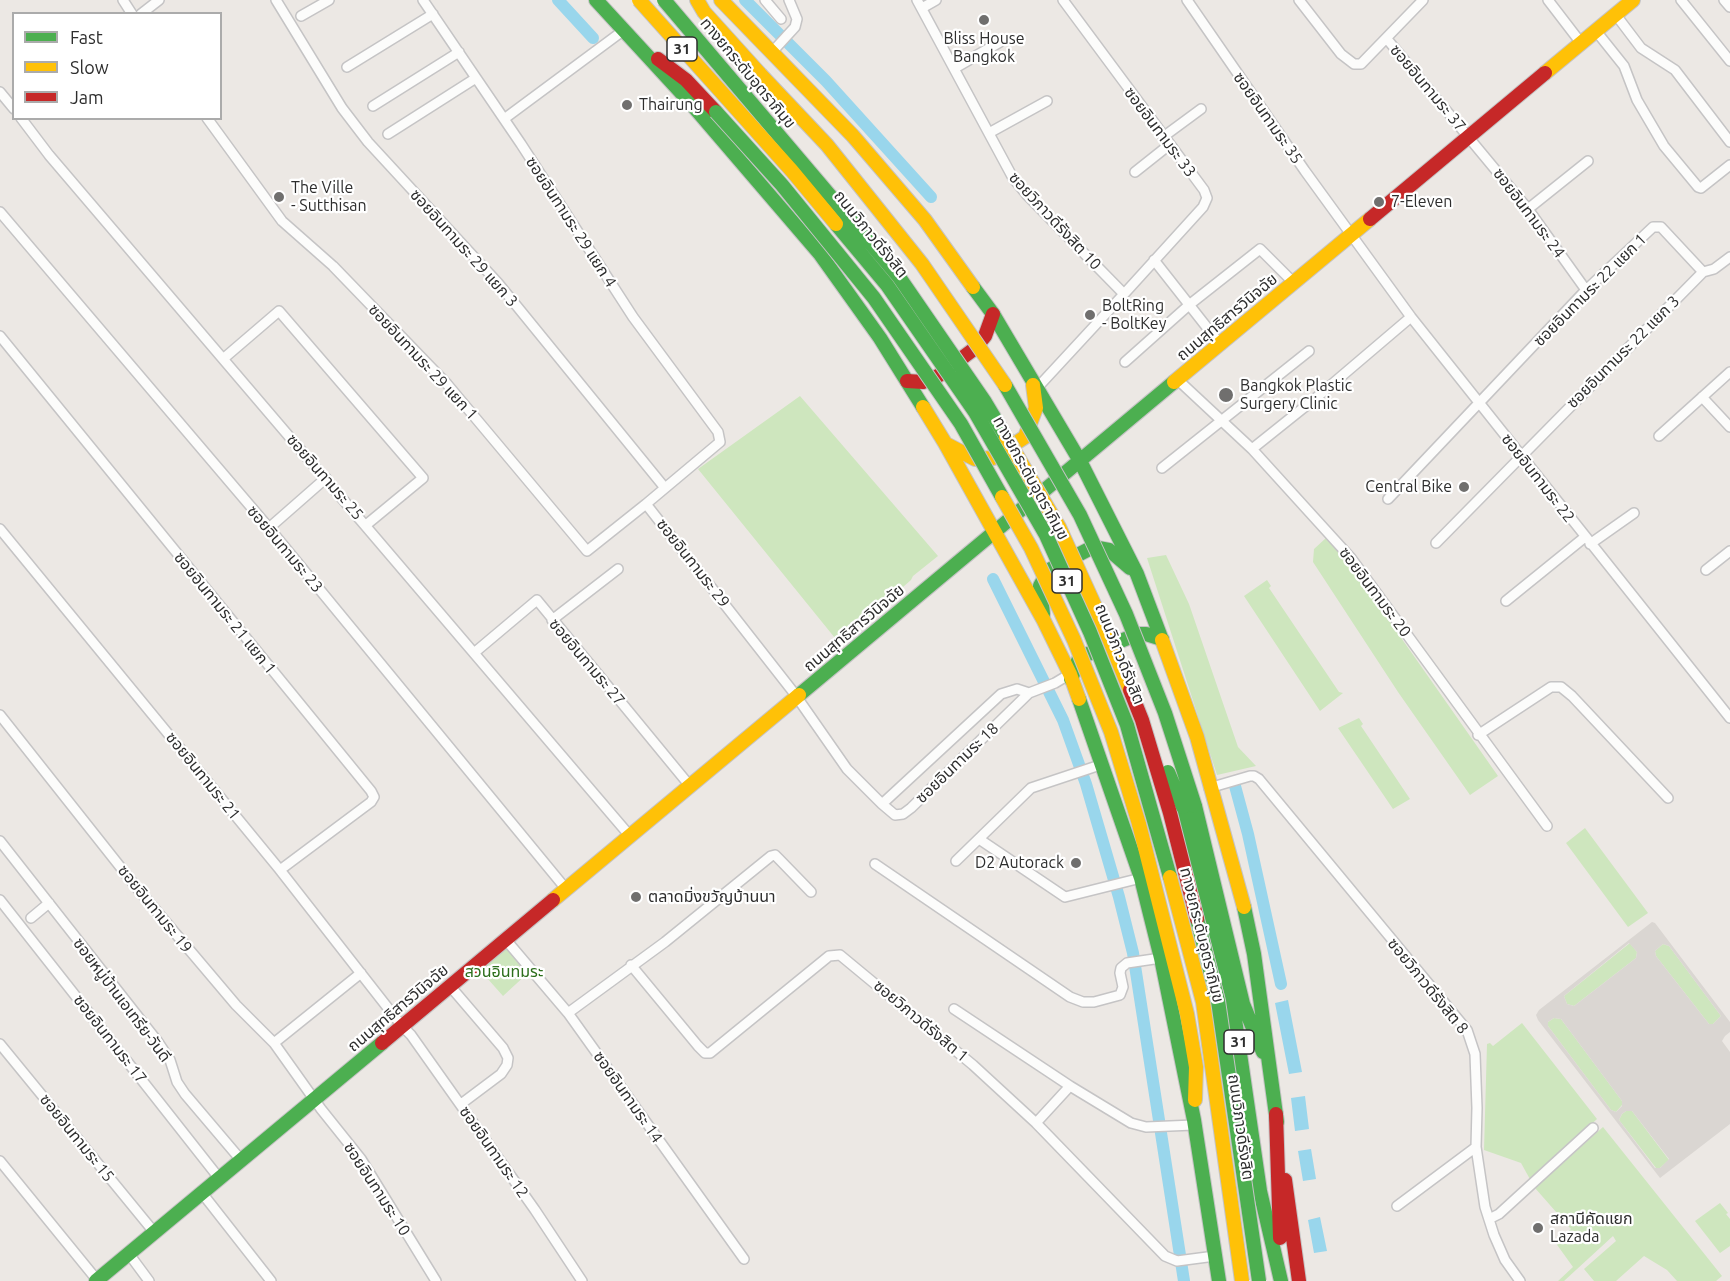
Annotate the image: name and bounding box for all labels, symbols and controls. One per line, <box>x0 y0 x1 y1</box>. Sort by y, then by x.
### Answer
legend <box>12 12 222 120</box>
marker: Bliss House Bangkok <box>977 13 991 27</box>
street label: ทางยกระดับอุตราภิมุข <box>696 14 800 132</box>
text: Fast <box>70 27 103 47</box>
place label: Bliss House Bangkok <box>943 29 1025 67</box>
road number: 31 <box>667 37 697 61</box>
street label: ซอยอินทามระ 37 <box>1386 41 1470 135</box>
text: Slow <box>70 57 109 77</box>
street label: ซอยอินทามระ 35 <box>1229 68 1307 168</box>
street label: ซอยอินทามระ 33 <box>1120 83 1200 181</box>
text: Jam <box>70 87 104 107</box>
place label: Thairung <box>639 95 703 115</box>
marker: Thairung <box>620 98 634 112</box>
street label: ซอยอินทามระ 29 แยก 4 <box>522 153 620 291</box>
street label: ซอยอินทามระ 24 <box>1489 164 1569 262</box>
street label: ซอยวิภาวดีรังสิต 10 <box>1005 168 1105 274</box>
place label: The Ville - Sutthisan <box>291 178 367 216</box>
street label: ซอยอินทามระ 29 แยก 3 <box>406 185 522 311</box>
street label: ถนนวิภาวดีรังสิต <box>830 186 912 282</box>
marker: The Ville - Sutthisan <box>272 190 286 204</box>
place label: 7-Eleven <box>1391 192 1452 212</box>
marker: 7-Eleven <box>1372 195 1386 209</box>
street label: ซอยอินทามระ 22 แยก 1 <box>1530 230 1650 350</box>
street label: ถนนสุทธิสารวินิจฉัย <box>1173 269 1281 365</box>
street label: ซอยอินทามระ 22 แยก 3 <box>1563 292 1683 412</box>
place label: BoltRing - BoltKey <box>1102 296 1166 334</box>
street label: ซอยอินทามระ 29 แยก 1 <box>364 300 482 424</box>
marker: BoltRing - BoltKey <box>1083 308 1097 322</box>
place label: Bangkok Plastic Surgery Clinic <box>1240 376 1352 414</box>
marker: Bangkok Plastic Surgery Clinic <box>1217 386 1235 404</box>
street label: ทางยกระดับอุตราภิมุข <box>989 413 1073 543</box>
street label: ซอยอินทามระ 25 <box>282 430 368 524</box>
street label: ซอยอินทามระ 22 <box>1497 430 1579 526</box>
place label: Central Bike <box>1365 477 1452 497</box>
marker: Central Bike <box>1457 480 1471 494</box>
street label: ซอยอินทามระ 23 <box>243 502 327 596</box>
street label: ซอยอินทามระ 29 <box>652 515 734 611</box>
street label: ซอยอินทามระ 20 <box>1335 543 1415 641</box>
street label: ซอยอินทามระ 21 แยก 1 <box>170 548 280 678</box>
road number: 31 <box>1052 569 1082 593</box>
street label: ถนนสุทธิสารวินิจฉัย <box>800 580 908 676</box>
street label: ถนนวิภาวดีรังสิต <box>1091 601 1149 707</box>
street label: ซอยอินทามระ 27 <box>545 615 629 709</box>
street label: ซอยอินทามระ 18 <box>912 719 1002 807</box>
street label: ซอยอินทามระ 21 <box>162 728 244 824</box>
place label: D2 Autorack <box>975 853 1064 873</box>
marker: D2 Autorack <box>1069 856 1083 870</box>
street label: ซอยอินทามระ 19 <box>114 861 196 957</box>
street label: ทางยกระดับอุตราภิมุข <box>1176 865 1228 1005</box>
place label: ตลาดมิ่งขวัญบ้านนา <box>648 887 776 907</box>
marker: ตลาดมิ่งขวัญบ้านนา <box>629 890 643 904</box>
street label: ซอยหมู่บ้านเอเทรีย-วันดี <box>69 934 175 1066</box>
street label: ซอยวิภาวดีรังสิต 8 <box>1383 934 1473 1038</box>
street label: ถนนสุทธิสารวินิจฉัย <box>344 960 452 1056</box>
park label: สวนอินทมระ <box>465 962 543 982</box>
street label: ซอยวิภาวดีรังสิต 1 <box>870 976 972 1066</box>
street label: ซอยอินทามระ 17 <box>69 991 151 1087</box>
road number: 31 <box>1224 1030 1254 1054</box>
street label: ซอยอินทามระ 14 <box>589 1047 667 1147</box>
street label: ถนนวิภาวดีรังสิต <box>1224 1073 1258 1181</box>
street label: ซอยอินทามระ 15 <box>36 1090 118 1186</box>
street label: ซอยอินทามระ 12 <box>455 1102 533 1202</box>
street label: ซอยอินทามระ 10 <box>340 1139 414 1239</box>
place label: สถานีคัดแยก Lazada <box>1550 1209 1632 1247</box>
marker: สถานีคัดแยก Lazada <box>1531 1221 1545 1235</box>

